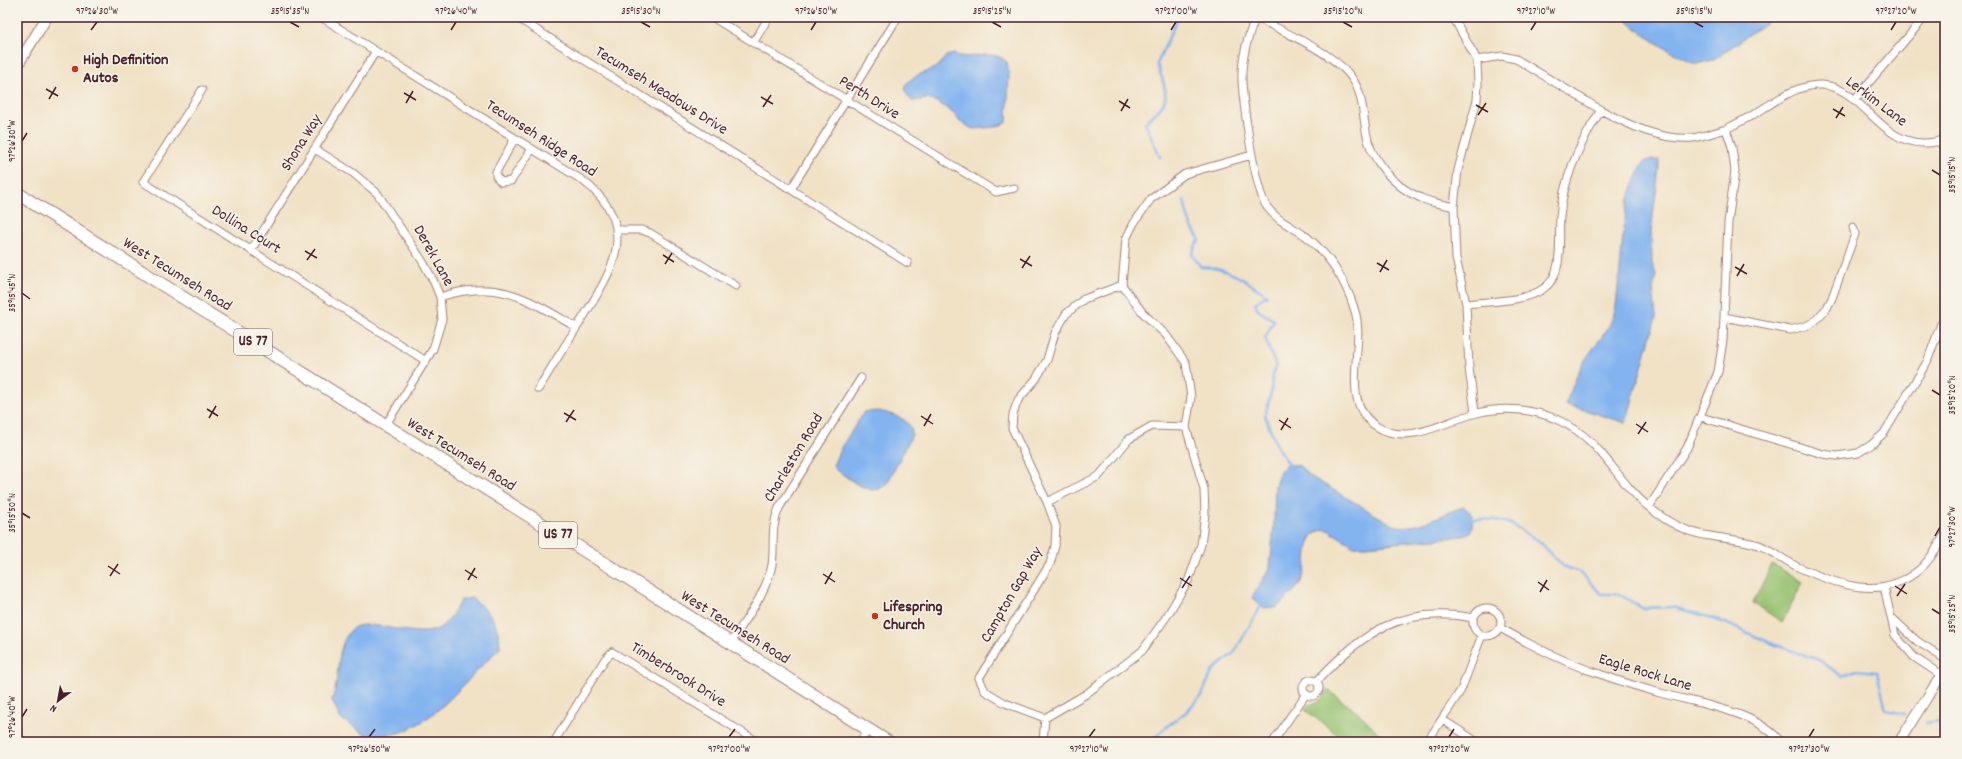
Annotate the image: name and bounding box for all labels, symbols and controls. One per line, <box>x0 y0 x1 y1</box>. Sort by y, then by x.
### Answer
text: 97°26'30"W <box>76 5 118 19</box>
text: 35°15'35"N <box>271 5 309 19</box>
text: 97°26'40"W <box>435 5 477 19</box>
text: 35°15'30"N <box>621 5 661 19</box>
text: 97°26'50"W <box>795 5 837 19</box>
text: 35°15'25"N <box>973 5 1011 19</box>
text: 97°27'00"W <box>1155 5 1197 19</box>
text: 35°15'20"N <box>1323 5 1363 19</box>
text: 97°27'10"W <box>1517 5 1556 19</box>
text: 35°15'15"N <box>1676 5 1712 19</box>
text: 97°27'20"W <box>1876 5 1917 19</box>
street label: Tecumseh Meadows Drive <box>590 41 732 141</box>
place label: High Definition Autos <box>83 49 168 90</box>
marker: High Definition Autos <box>70 64 80 74</box>
street label: Perth Drive <box>834 70 904 126</box>
street label: Lerkim Lane <box>1840 71 1912 133</box>
street label: Tecumseh Ridge Road <box>481 94 601 184</box>
street label: Shona Way <box>275 110 329 176</box>
text: 97°26'30"W <box>6 120 20 162</box>
text: 35°15'15"N <box>1946 157 1960 193</box>
street label: Dollina Court <box>207 200 285 261</box>
street label: Derek Lane <box>407 221 459 291</box>
street label: West Tecumseh Road <box>118 232 236 318</box>
text: 35°15'45"N <box>6 274 20 312</box>
road number: US 77 <box>234 329 272 355</box>
text: 35°15'20"N <box>1946 375 1960 415</box>
street label: Charleston Road <box>758 409 830 507</box>
street label: West Tecumseh Road <box>402 412 520 498</box>
text: 35°15'50"N <box>6 493 20 533</box>
text: 97°27'30"W <box>1946 506 1960 547</box>
road number: US 77 <box>539 522 577 548</box>
street label: Campton Gap Way <box>975 542 1049 647</box>
street label: West Tecumseh Road <box>676 585 794 671</box>
text: 35°15'25"N <box>1946 595 1960 633</box>
place label: Lifespring Church <box>883 596 943 637</box>
marker: Lifespring Church <box>870 611 880 621</box>
street label: Timberbrook Drive <box>626 637 730 713</box>
street label: Eagle Rock Lane <box>1596 648 1694 698</box>
north arrow <box>38 681 78 721</box>
text: 97°26'40"W <box>6 696 20 738</box>
text: N <box>47 699 60 716</box>
text: 97°26'50"W <box>348 743 390 757</box>
text: 97°27'00"W <box>708 743 750 757</box>
text: 97°27'10"W <box>1070 743 1109 757</box>
text: 97°27'20"W <box>1429 743 1470 757</box>
text: 97°27'30"W <box>1789 743 1830 757</box>

